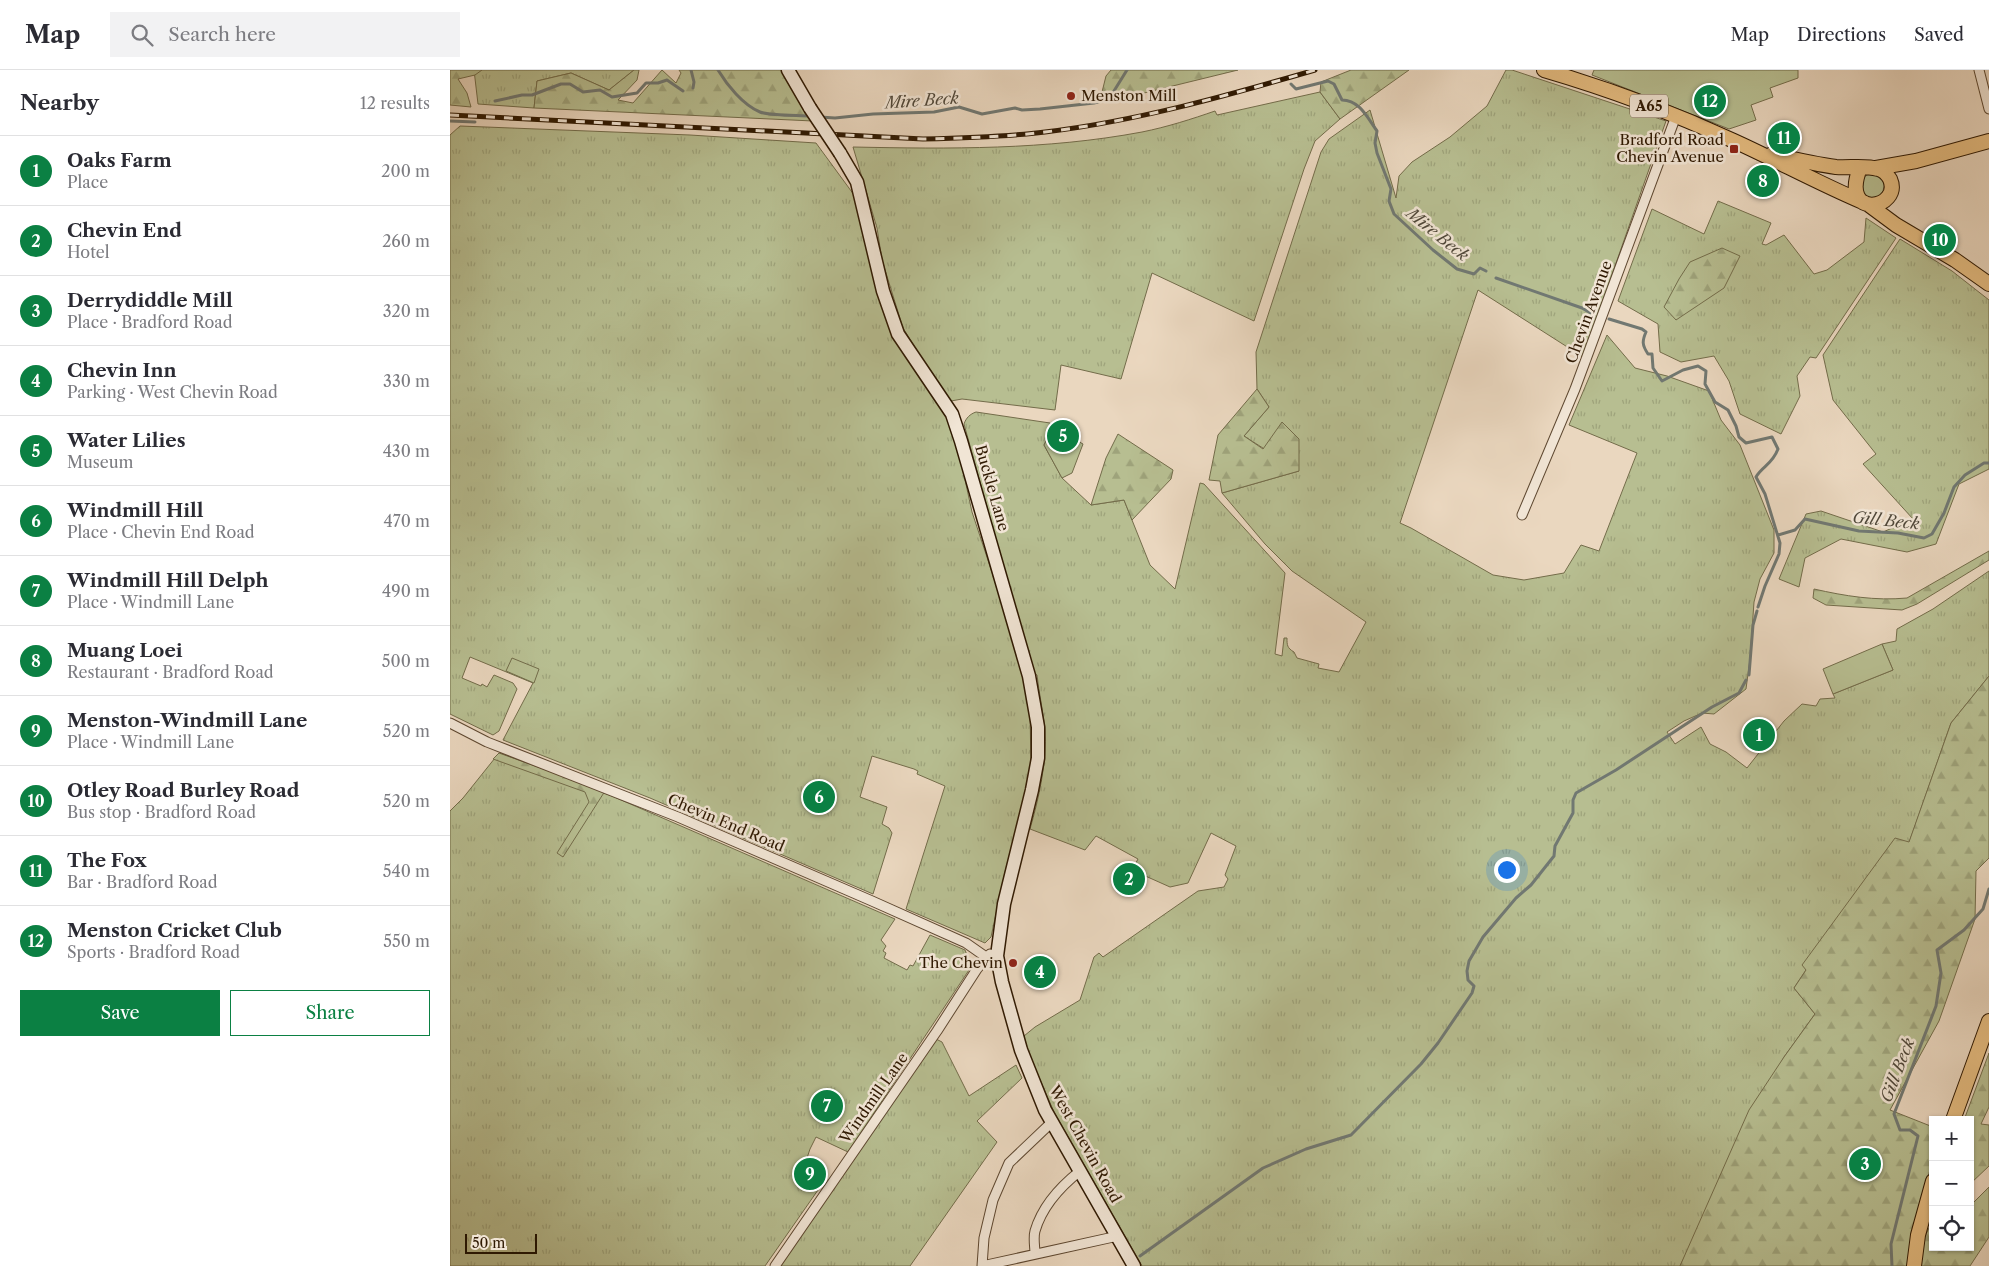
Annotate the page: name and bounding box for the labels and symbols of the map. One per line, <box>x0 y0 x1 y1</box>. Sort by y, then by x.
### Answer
pin: 12 <box>1694 82 1726 120</box>
place label: Menston Mill <box>1081 86 1177 105</box>
water label: Mire Beck <box>883 87 960 113</box>
marker: Menston Mill <box>1065 90 1077 102</box>
road number: A65 <box>1630 94 1668 118</box>
pin: 11 <box>1768 119 1800 157</box>
place label: Bradford Road Chevin Avenue <box>1616 130 1724 166</box>
marker: Bradford Road Chevin Avenue <box>1728 143 1740 155</box>
pin: 8 <box>1747 162 1779 200</box>
water label: Mire Beck <box>1402 202 1473 265</box>
pin: 10 <box>1924 221 1956 259</box>
street label: Chevin Avenue <box>1561 258 1616 366</box>
pin: 5 <box>1047 417 1079 455</box>
street label: Buckle Lane <box>971 443 1014 533</box>
water label: Gill Beck <box>1852 507 1921 534</box>
pin: 1 <box>1743 716 1775 754</box>
pin: 6 <box>803 778 835 816</box>
street label: Chevin End Road <box>665 789 787 856</box>
your location <box>1494 857 1520 883</box>
pin: 2 <box>1113 860 1145 898</box>
place label: The Chevin <box>919 953 1004 972</box>
pin: 4 <box>1024 953 1056 991</box>
marker: The Chevin <box>1007 957 1019 969</box>
water label: Gill Beck <box>1876 1034 1919 1105</box>
street label: Windmill Lane <box>835 1049 912 1148</box>
street label: West Chevin Road <box>1045 1081 1126 1206</box>
pin: 7 <box>811 1087 843 1125</box>
pin: 3 <box>1849 1145 1881 1183</box>
pin: 9 <box>794 1155 826 1193</box>
scale bar <box>465 1231 538 1254</box>

